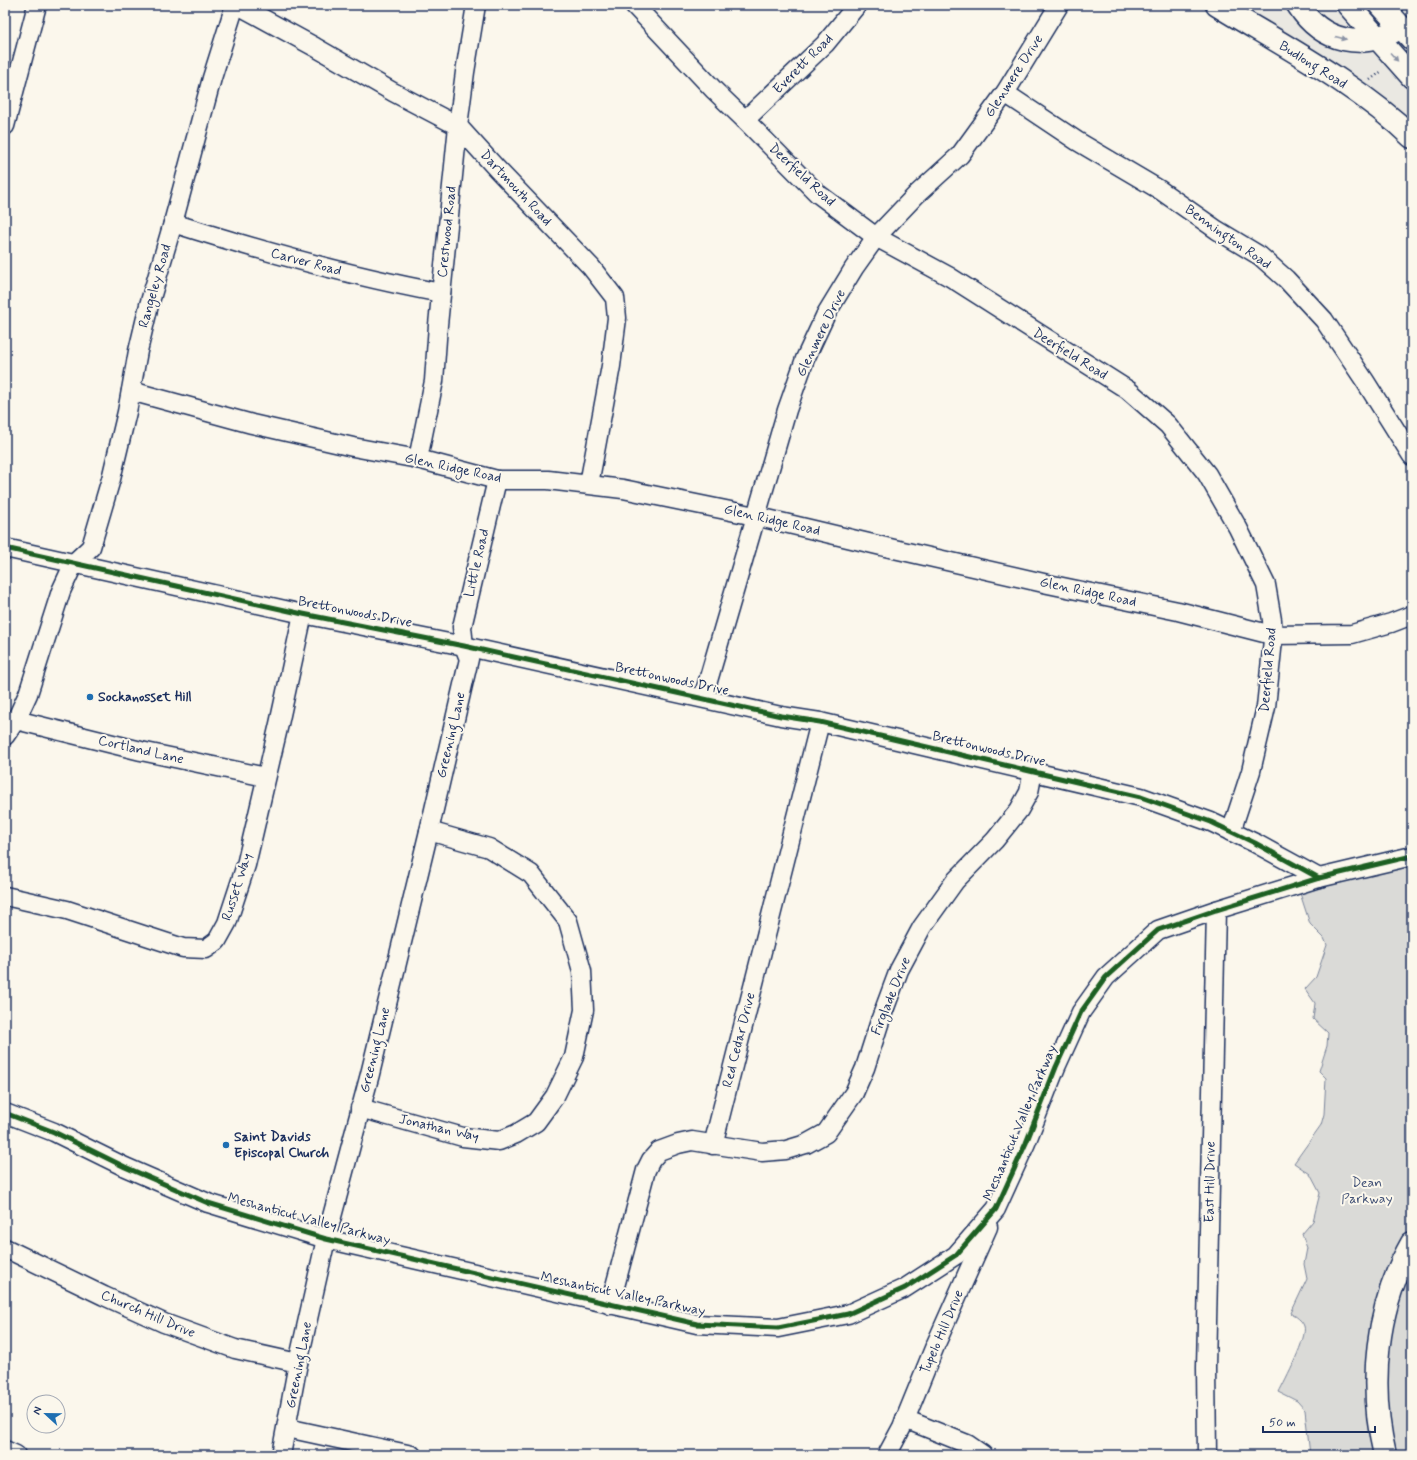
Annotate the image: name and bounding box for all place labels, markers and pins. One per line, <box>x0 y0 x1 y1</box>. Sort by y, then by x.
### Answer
place label: Sockanosset Hill <box>98 688 192 706</box>
marker: Sockanosset Hill <box>85 692 95 702</box>
place label: Saint Davids Episcopal Church <box>234 1128 330 1162</box>
marker: Saint Davids Episcopal Church <box>221 1140 231 1150</box>

